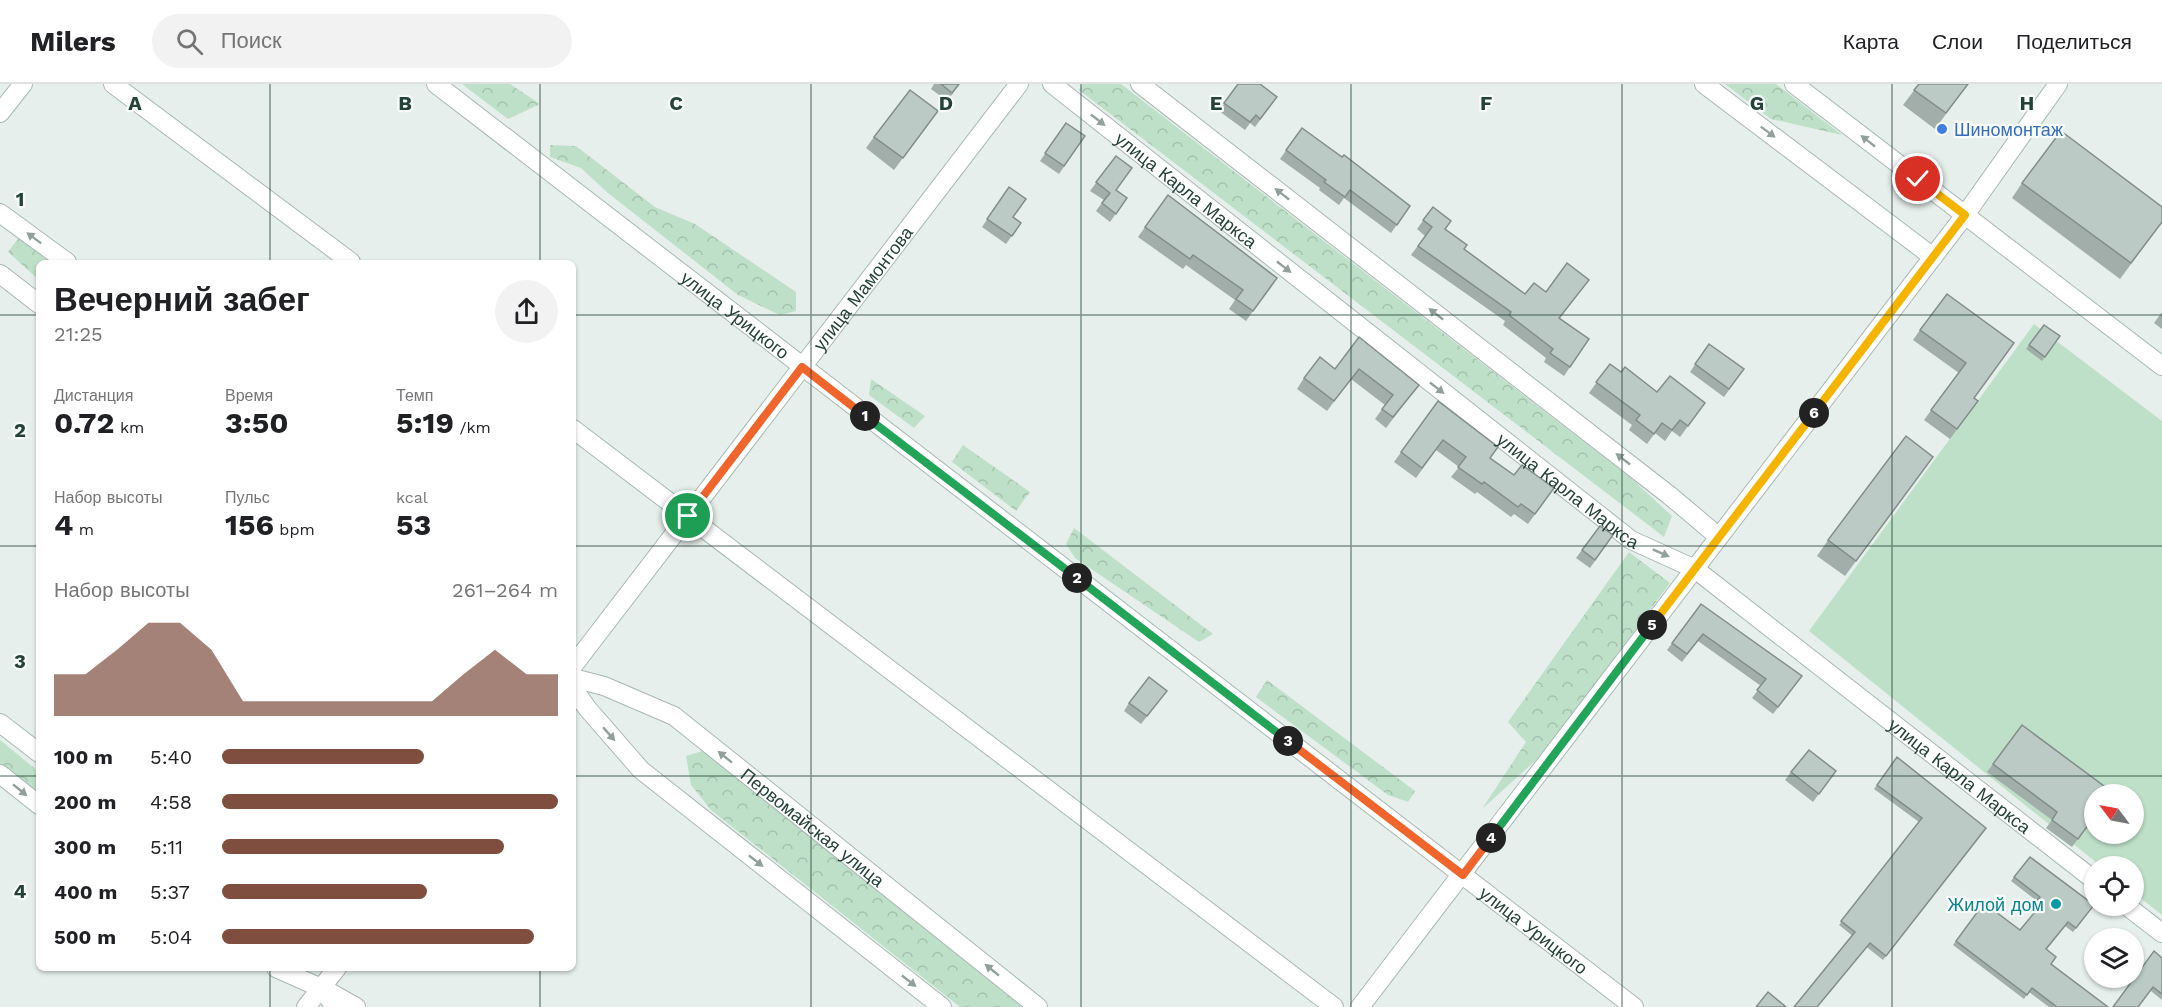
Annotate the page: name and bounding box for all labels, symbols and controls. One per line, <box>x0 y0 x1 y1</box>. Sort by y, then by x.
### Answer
search box <box>152 14 572 68</box>
text: Milers <box>30 25 116 58</box>
icon: search <box>173 25 206 58</box>
text: Поиск <box>221 28 282 53</box>
text: Карта <box>1843 29 1899 54</box>
text: Слои <box>1932 29 1983 54</box>
text: Поделиться <box>2016 29 2132 54</box>
text: A <box>128 91 142 115</box>
text: B <box>398 91 412 115</box>
text: C <box>669 91 683 115</box>
text: D <box>939 91 953 115</box>
text: E <box>1210 91 1222 115</box>
text: F <box>1480 91 1492 115</box>
text: G <box>1750 91 1764 115</box>
text: H <box>2020 91 2034 115</box>
one-way arrow <box>1090 114 1106 127</box>
place label: Шиномонтаж <box>1954 119 2063 140</box>
marker: Шиномонтаж <box>1935 122 1949 136</box>
one-way arrow <box>1760 126 1776 138</box>
street label: улица Карла Маркса <box>1111 128 1262 253</box>
one-way arrow <box>1861 135 1876 147</box>
pin <box>1892 153 1943 204</box>
icon: check <box>1901 162 1934 195</box>
text: 1 <box>16 187 24 211</box>
one-way arrow <box>1274 188 1290 200</box>
street label: улица Мамонтова <box>808 221 917 354</box>
one-way arrow <box>26 232 41 244</box>
one-way arrow <box>1276 260 1292 273</box>
street label: улица Урицкого <box>677 266 794 363</box>
text: Вечерний забег <box>54 280 310 319</box>
button: share <box>495 280 558 343</box>
one-way arrow <box>1428 307 1444 320</box>
text: 21:25 <box>54 322 103 346</box>
one-way arrow <box>1430 381 1445 393</box>
text: Дистанция <box>54 386 133 405</box>
text: Время <box>225 386 273 405</box>
text: Темп <box>396 386 433 405</box>
pin: 6 <box>1799 398 1829 428</box>
pin: 1 <box>850 401 880 431</box>
text: 6 <box>1809 403 1819 422</box>
text: 0.72 <box>54 405 114 440</box>
text: 3:50 <box>225 405 289 440</box>
text: 5:19 <box>396 405 454 440</box>
text: 1 <box>862 406 868 425</box>
text: 2 <box>14 418 26 442</box>
text: km <box>114 418 144 437</box>
text: /km <box>454 418 491 437</box>
street label: улица Карла Маркса <box>1493 428 1643 553</box>
one-way arrow <box>1615 453 1631 466</box>
text: Набор высоты <box>54 488 162 507</box>
text: Пульс <box>225 488 270 507</box>
text: kcal <box>396 488 428 507</box>
pin <box>662 490 713 541</box>
icon: arrive <box>671 499 704 532</box>
text: 4 <box>54 507 73 542</box>
text: 156 <box>225 507 274 542</box>
text: 53 <box>396 507 431 542</box>
text: m <box>73 520 94 539</box>
text: bpm <box>274 520 315 539</box>
one-way arrow <box>1652 549 1669 558</box>
pin: 2 <box>1062 563 1092 593</box>
text: 2 <box>1072 568 1082 587</box>
text: Набор высоты <box>54 578 190 602</box>
text: 261–264 m <box>452 578 558 602</box>
pin: 5 <box>1637 610 1667 640</box>
text: 5 <box>1647 615 1657 634</box>
text: 3 <box>14 649 26 673</box>
street label: улица Карла Маркса <box>1884 713 2036 838</box>
one-way arrow <box>602 726 615 741</box>
pin: 3 <box>1273 726 1303 756</box>
text: 3 <box>1283 731 1293 750</box>
text: 100 m <box>54 745 113 769</box>
text: 5:40 <box>150 745 192 769</box>
one-way arrow <box>717 750 733 763</box>
street label: Первомайская улица <box>737 763 890 891</box>
one-way arrow <box>12 783 27 795</box>
north arrow <box>2084 784 2144 844</box>
map controls <box>2084 784 2144 988</box>
text: 200 m <box>54 790 116 814</box>
text: 4:58 <box>150 790 192 814</box>
pin: 4 <box>1476 823 1506 853</box>
text: 4 <box>1486 828 1496 847</box>
text: 300 m <box>54 835 116 859</box>
text: 5:11 <box>150 835 183 859</box>
one-way arrow <box>748 854 764 867</box>
button: locate <box>2084 856 2144 916</box>
text: 4 <box>14 879 27 903</box>
text: 400 m <box>54 880 117 904</box>
text: 5:37 <box>150 880 190 904</box>
street label: улица Урицкого <box>1476 882 1592 978</box>
place label: Жилой дом <box>1948 894 2044 915</box>
marker: Жилой дом <box>2049 897 2063 911</box>
text: 500 m <box>54 925 116 949</box>
text: 5:04 <box>150 925 192 949</box>
button: layers <box>2084 928 2144 988</box>
one-way arrow <box>984 964 1000 977</box>
one-way arrow <box>902 975 917 987</box>

